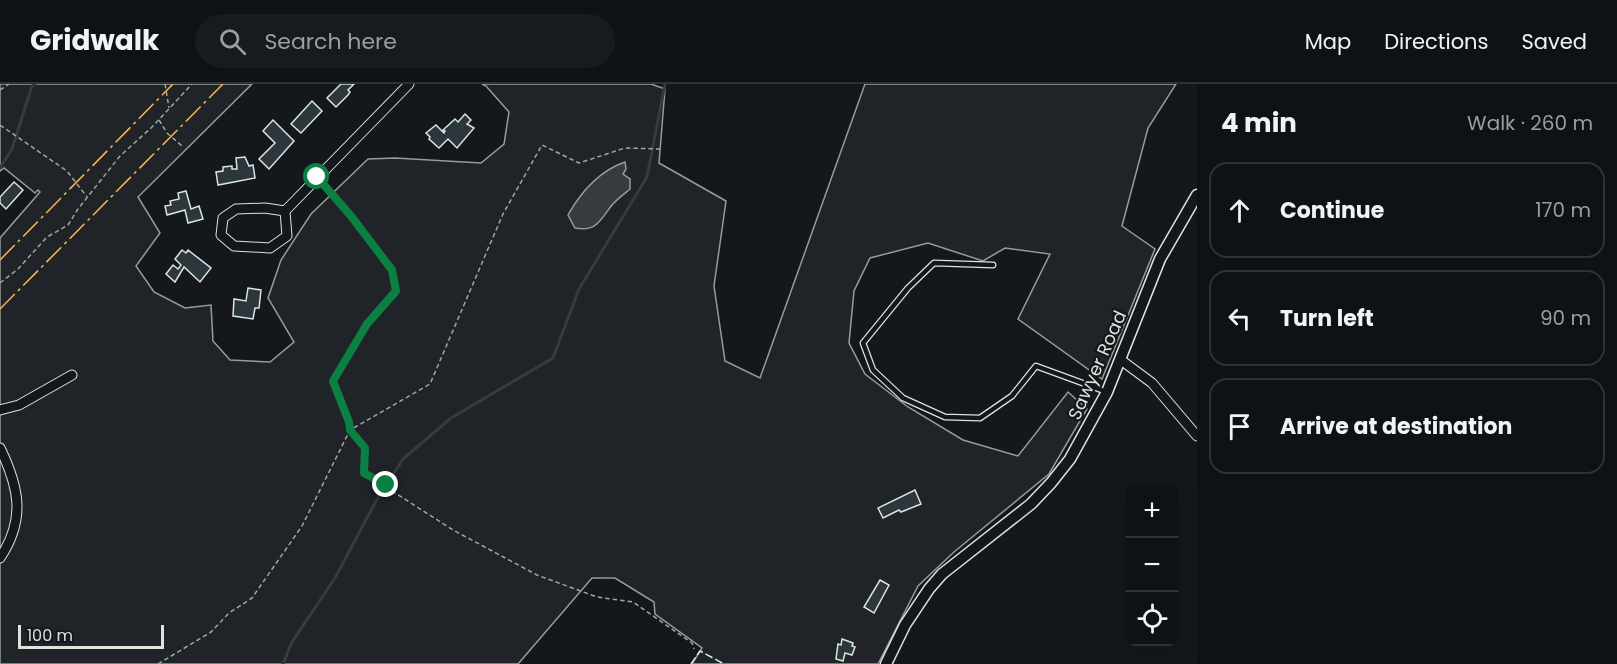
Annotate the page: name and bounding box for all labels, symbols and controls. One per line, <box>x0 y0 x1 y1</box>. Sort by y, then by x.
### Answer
search box <box>195 14 615 68</box>
text: Gridwalk <box>30 21 159 60</box>
icon: search <box>216 25 249 58</box>
text: Search here <box>264 26 397 57</box>
text: Map <box>1305 27 1351 56</box>
text: Directions <box>1384 27 1488 56</box>
text: Saved <box>1521 27 1587 56</box>
text: 4 min <box>1221 105 1297 141</box>
text: Walk · 260 m <box>1467 109 1593 137</box>
route start <box>303 163 329 189</box>
icon: ahead <box>1223 194 1256 227</box>
text: Continue <box>1280 195 1384 226</box>
text: 170 m <box>1535 196 1591 224</box>
icon: left <box>1223 302 1256 335</box>
text: Turn left <box>1280 303 1374 334</box>
text: 90 m <box>1540 304 1591 332</box>
street label: Sawyer Road <box>1062 306 1132 424</box>
icon: arrive <box>1223 410 1256 443</box>
text: Arrive at destination <box>1280 411 1512 442</box>
route end <box>372 471 398 497</box>
map controls <box>1125 484 1179 646</box>
button: + <box>1125 484 1179 538</box>
button: − <box>1125 538 1179 592</box>
button: locate <box>1125 592 1179 646</box>
scale bar <box>18 622 164 650</box>
text: 100 m <box>27 624 73 647</box>

